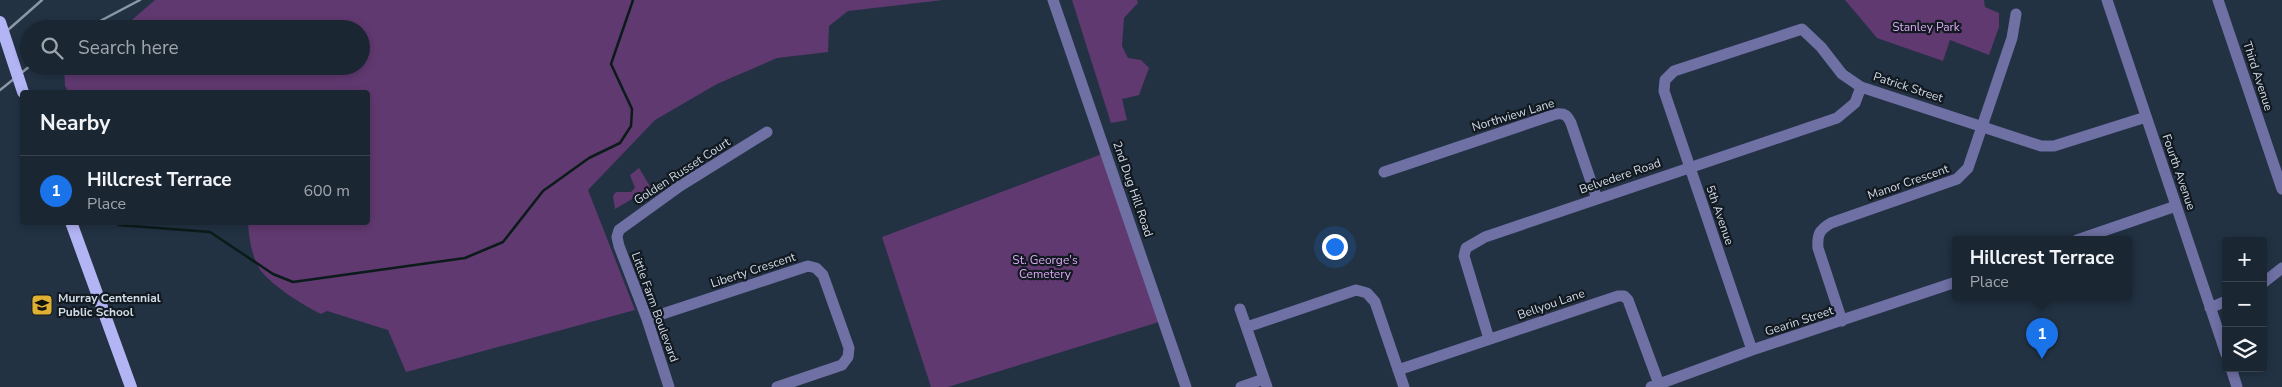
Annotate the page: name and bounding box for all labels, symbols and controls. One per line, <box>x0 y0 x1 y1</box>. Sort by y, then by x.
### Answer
park label: Stanley Park <box>1892 19 1961 35</box>
search box <box>20 20 370 75</box>
icon: search <box>38 34 66 62</box>
text: Search here <box>78 35 179 61</box>
street label: Third Avenue <box>2239 39 2277 113</box>
street label: Patrick Street <box>1871 68 1946 106</box>
street label: Northview Lane <box>1470 95 1556 135</box>
text: Nearby <box>40 109 110 137</box>
street label: Fourth Avenue <box>2159 132 2199 212</box>
street label: Golden Russet Court <box>631 133 734 208</box>
street label: 2nd Dug Hill Road <box>1109 139 1157 239</box>
street label: Belvedere Road <box>1577 155 1663 197</box>
street label: Manor Crescent <box>1865 160 1951 203</box>
text: Hillcrest Terrace <box>87 167 232 193</box>
text: 1 <box>51 180 61 202</box>
text: 600 m <box>303 180 350 202</box>
street label: 5th Avenue <box>1702 183 1738 247</box>
text: Place <box>87 193 126 215</box>
your location <box>1322 234 1348 260</box>
popup <box>1952 236 2132 301</box>
map controls <box>2222 237 2267 372</box>
button: + <box>2222 237 2267 282</box>
text: Hillcrest Terrace <box>1970 245 2114 271</box>
street label: Liberty Crescent <box>709 249 798 291</box>
street label: Little Farm Boulevard <box>628 250 682 364</box>
park label: St. George's Cemetery <box>1012 252 1078 282</box>
text: Place <box>1970 271 2009 293</box>
button: − <box>2222 282 2267 327</box>
street label: Bellyou Lane <box>1515 285 1587 323</box>
place label: Murray Centennial Public School <box>58 290 161 320</box>
school or university icon: Murray Centennial Public School <box>30 293 54 317</box>
street label: Gearin Street <box>1763 302 1836 340</box>
pin: 1 <box>2026 318 2058 359</box>
button: layers <box>2222 327 2267 372</box>

